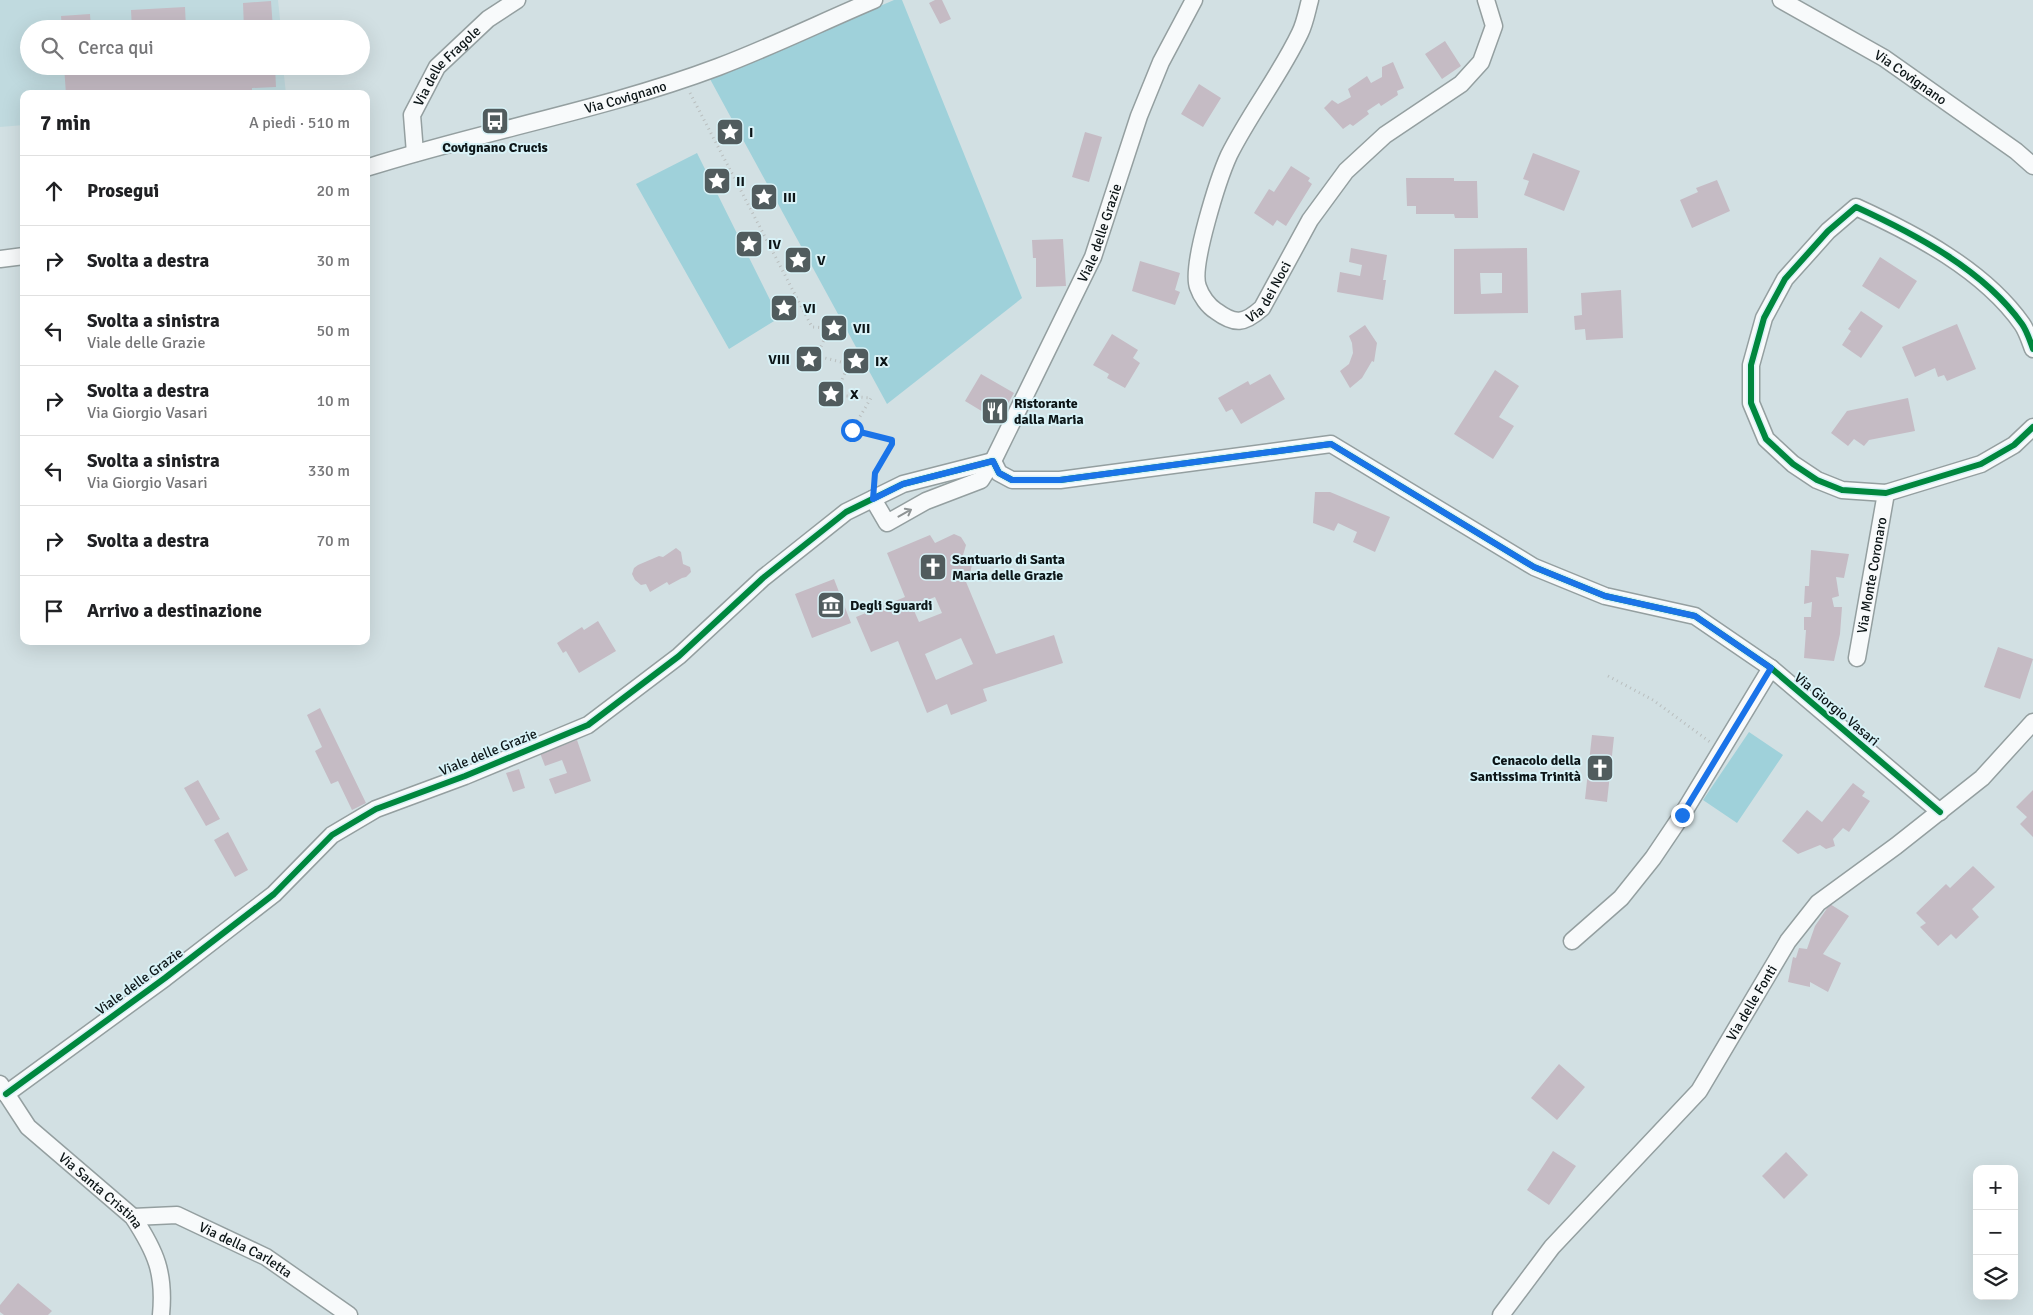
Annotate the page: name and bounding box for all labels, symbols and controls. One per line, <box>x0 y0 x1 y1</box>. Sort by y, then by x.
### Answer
search box <box>20 20 370 75</box>
street label: Via delle Fragole <box>410 23 484 109</box>
icon: search <box>38 34 66 62</box>
text: Cerca qui <box>78 36 154 60</box>
street label: Via Covignano <box>1871 46 1950 109</box>
street label: Via Covignano <box>583 77 669 117</box>
bus stop icon: Covignano Crucis <box>480 106 510 136</box>
text: 7 min <box>40 110 91 136</box>
text: A piedi · 510 m <box>249 113 350 133</box>
place icon: I <box>715 117 745 147</box>
place label: I <box>749 124 753 141</box>
place label: Covignano Crucis <box>442 139 548 156</box>
place icon: II <box>702 166 732 196</box>
place label: II <box>736 173 745 190</box>
icon: ahead <box>40 177 68 205</box>
text: Prosegui <box>87 179 159 203</box>
text: 20 m <box>316 181 350 201</box>
street label: Viale delle Grazie <box>1074 181 1125 285</box>
place icon: III <box>749 182 779 212</box>
place label: III <box>783 189 796 206</box>
place icon: IV <box>734 229 764 259</box>
place label: IV <box>768 236 781 253</box>
place icon: V <box>783 245 813 275</box>
icon: right <box>40 247 68 275</box>
text: Svolta a destra <box>87 249 209 273</box>
text: 30 m <box>316 251 350 271</box>
place label: V <box>817 252 826 269</box>
street label: Via dei Noci <box>1243 258 1295 327</box>
place icon: VI <box>769 293 799 323</box>
place label: VI <box>803 300 816 317</box>
text: Svolta a sinistra <box>87 309 220 333</box>
place icon: VII <box>819 313 849 343</box>
icon: left <box>40 317 68 345</box>
place label: VII <box>853 320 870 337</box>
text: 50 m <box>316 321 350 341</box>
text: Viale delle Grazie <box>87 333 205 353</box>
place icon: VIII <box>794 344 824 374</box>
place icon: IX <box>841 346 871 376</box>
place label: VIII <box>768 351 790 368</box>
place label: IX <box>875 353 888 370</box>
text: Svolta a destra <box>87 379 209 403</box>
place icon: X <box>816 379 846 409</box>
place label: X <box>850 386 859 403</box>
icon: right <box>40 387 68 415</box>
text: 10 m <box>316 391 350 411</box>
place label: Ristorante dalla Maria <box>1014 395 1084 428</box>
restaurant icon: Ristorante dalla Maria <box>980 396 1010 426</box>
text: Via Giorgio Vasari <box>87 403 208 423</box>
route start <box>841 419 864 442</box>
text: Svolta a sinistra <box>87 449 220 473</box>
icon: left <box>40 457 68 485</box>
text: 330 m <box>308 461 350 481</box>
text: Via Giorgio Vasari <box>87 473 208 493</box>
one-way arrow <box>897 508 912 517</box>
street label: Via Monte Coronaro <box>1853 516 1891 635</box>
icon: right <box>40 527 68 555</box>
text: Svolta a destra <box>87 529 209 553</box>
text: 70 m <box>316 531 350 551</box>
place label: Santuario di Santa Maria delle Grazie <box>952 551 1065 584</box>
church icon: Santuario di Santa Maria delle Grazie <box>918 552 948 582</box>
museum icon: Degli Sguardi <box>816 590 846 620</box>
icon: arrive <box>40 597 68 625</box>
place label: Degli Sguardi <box>850 597 933 614</box>
text: Arrivo a destinazione <box>87 599 262 623</box>
street label: Via Giorgio Vasari <box>1791 669 1883 750</box>
street label: Viale delle Grazie <box>437 725 539 780</box>
place label: Cenacolo della Santissima Trinità <box>1470 752 1581 785</box>
church icon: Cenacolo della Santissima Trinità <box>1585 753 1615 783</box>
route end <box>1671 804 1694 827</box>
street label: Viale delle Grazie <box>92 944 186 1019</box>
street label: Via delle Fonti <box>1723 962 1781 1044</box>
street label: Via Santa Cristina <box>55 1149 146 1232</box>
map controls <box>1973 1165 2018 1300</box>
button: + <box>1973 1165 2018 1210</box>
button: − <box>1973 1210 2018 1255</box>
street label: Via della Carletta <box>196 1219 295 1282</box>
button: layers <box>1973 1255 2018 1300</box>

